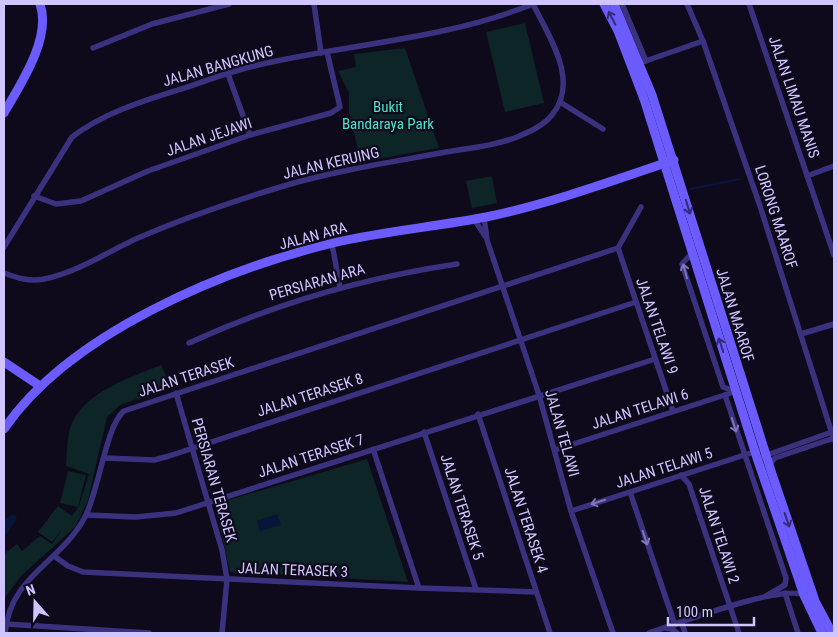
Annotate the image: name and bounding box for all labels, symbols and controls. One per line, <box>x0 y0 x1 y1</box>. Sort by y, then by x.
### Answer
one-way arrow <box>607 11 617 26</box>
street label: JALAN LIMAU MANIS <box>765 34 823 161</box>
street label: JALAN BANGKUNG <box>161 42 275 90</box>
park label: Bukit Bandaraya Park <box>342 98 434 133</box>
street label: JALAN JEJAWI <box>164 114 254 160</box>
street label: JALAN KERUING <box>281 143 381 183</box>
street label: LORONG MAAROF <box>751 163 801 271</box>
one-way arrow <box>683 199 693 215</box>
street label: JALAN ARA <box>277 218 349 254</box>
street label: PERSIARAN ARA <box>267 260 367 304</box>
one-way arrow <box>680 264 689 280</box>
street label: JALAN MAAROF <box>712 266 758 364</box>
street label: JALAN TELAWI 9 <box>632 275 682 377</box>
one-way arrow <box>715 337 725 353</box>
street label: JALAN TERASEK <box>136 353 237 401</box>
street label: JALAN TERASEK 8 <box>255 369 365 421</box>
street label: JALAN TELAWI 6 <box>589 385 691 433</box>
street label: JALAN TELAWI <box>541 387 583 479</box>
street label: PERSIARAN TERASEK <box>188 416 241 545</box>
one-way arrow <box>730 417 740 433</box>
street label: JALAN TERASEK 7 <box>256 430 366 482</box>
street label: JALAN TELAWI 5 <box>613 444 715 492</box>
street label: JALAN TERASEK 5 <box>436 452 488 562</box>
street label: JALAN TERASEK 4 <box>500 465 552 575</box>
street label: JALAN TELAWI 2 <box>695 484 743 586</box>
one-way arrow <box>591 498 606 507</box>
one-way arrow <box>783 512 793 528</box>
one-way arrow <box>640 530 650 546</box>
street label: JALAN TERASEK 3 <box>238 559 348 581</box>
north arrow <box>10 577 60 627</box>
text: N <box>24 581 37 599</box>
scale bar <box>668 594 754 626</box>
text: 100 m <box>676 603 713 621</box>

